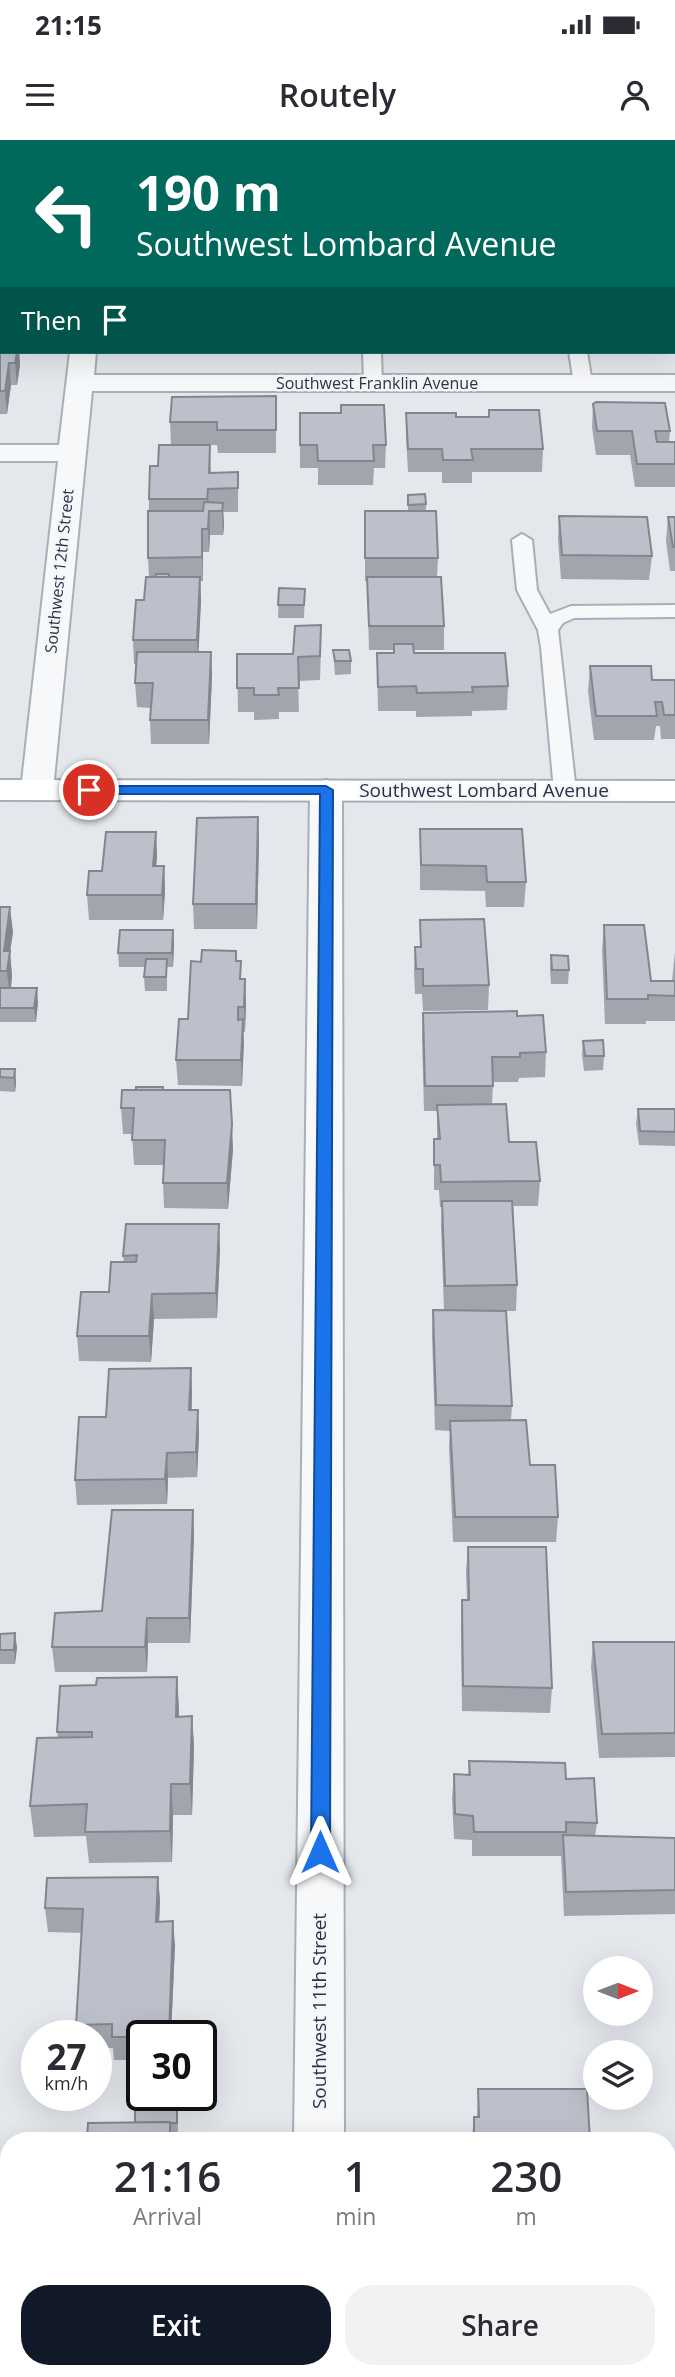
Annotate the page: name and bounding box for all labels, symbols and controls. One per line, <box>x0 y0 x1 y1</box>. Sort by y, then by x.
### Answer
text: 21:15 <box>35 7 102 43</box>
text: Routely <box>279 73 396 116</box>
icon: menu <box>21 76 59 114</box>
icon: person <box>616 76 654 114</box>
text: 190 m <box>136 159 281 225</box>
icon: left <box>21 168 112 259</box>
text: Southwest Lombard Avenue <box>136 222 557 265</box>
icon: arrive <box>96 301 134 339</box>
text: Then <box>21 302 82 338</box>
street label: Southwest Franklin Avenue <box>276 372 478 394</box>
street label: Southwest 12th Street <box>39 487 79 654</box>
pin <box>59 760 119 820</box>
icon: arrive <box>70 771 108 809</box>
street label: Southwest Lombard Avenue <box>359 777 609 803</box>
position arrow <box>283 1815 357 1889</box>
street label: Southwest 11th Street <box>306 1913 332 2109</box>
north arrow <box>583 1956 653 2026</box>
map controls <box>583 1956 653 2110</box>
speed limit sign: 30 <box>126 2020 217 2111</box>
text: 27 <box>46 2033 87 2080</box>
button: layers <box>583 2040 653 2110</box>
text: km/h <box>45 2071 88 2095</box>
text: 21:16 <box>114 2147 221 2204</box>
text: 1 <box>344 2147 368 2204</box>
text: 230 <box>490 2147 562 2204</box>
text: Arrival <box>133 2200 202 2232</box>
text: min <box>335 2200 376 2232</box>
text: m <box>516 2200 537 2232</box>
button: Exit <box>21 2285 331 2365</box>
button: Share <box>345 2285 655 2365</box>

